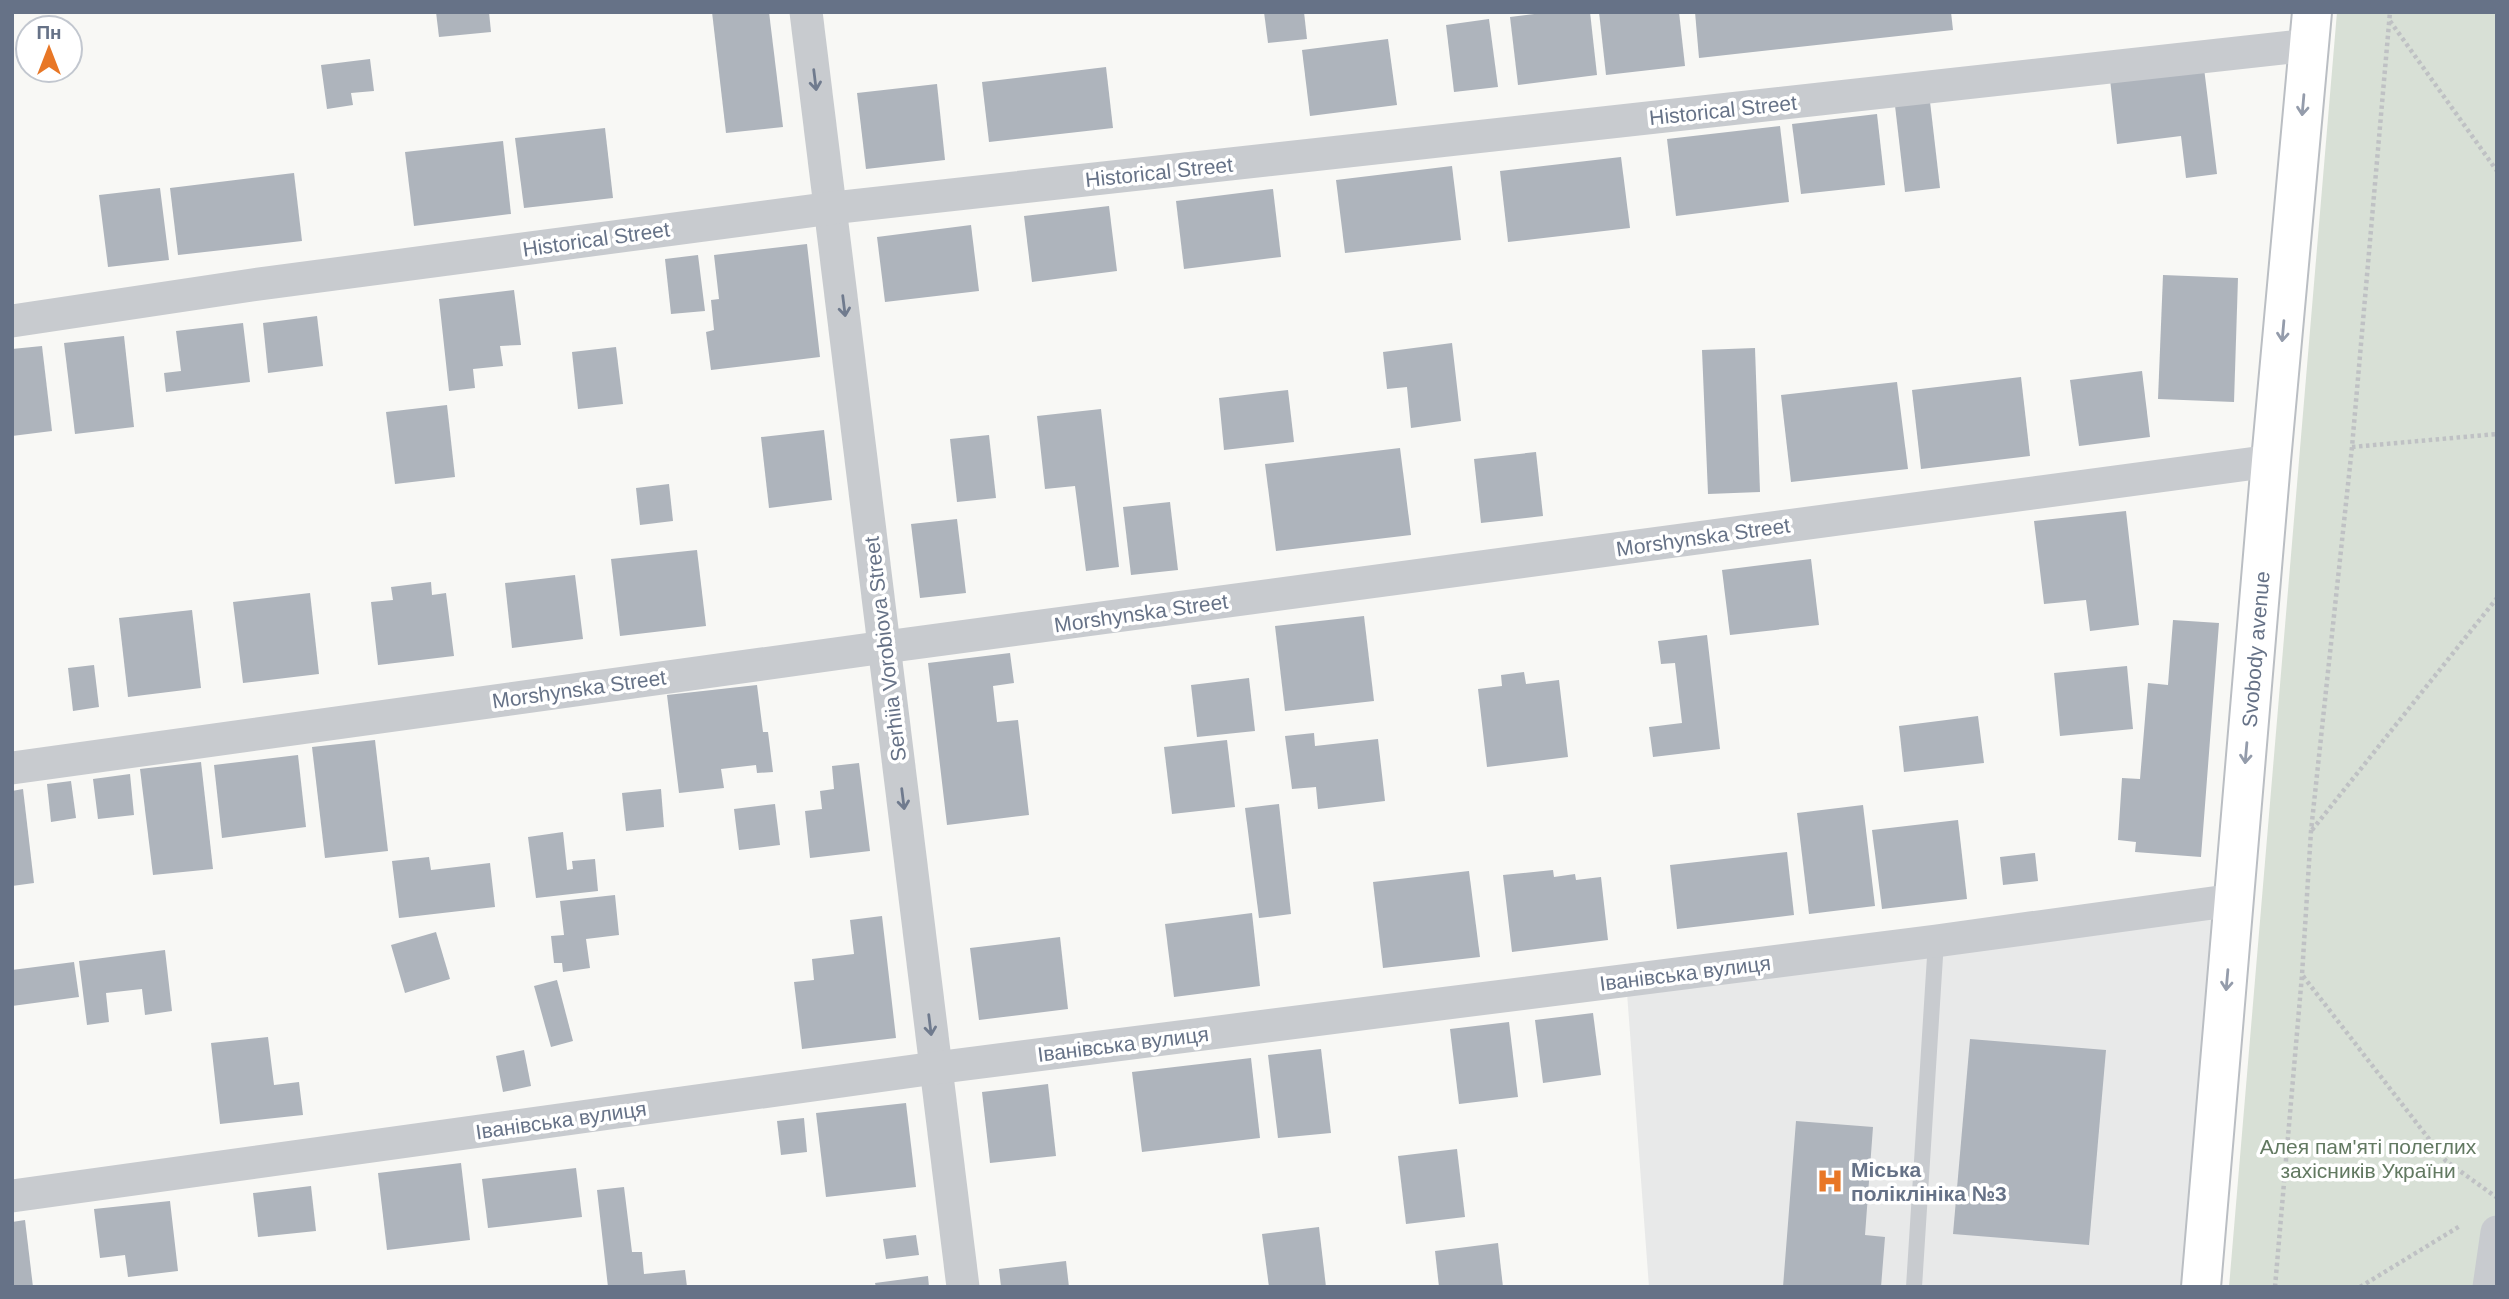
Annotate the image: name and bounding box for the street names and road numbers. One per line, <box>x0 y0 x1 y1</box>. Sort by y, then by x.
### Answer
street label: Historical Street <box>1648 91 1798 129</box>
street label: Historical Street <box>1084 153 1234 191</box>
street label: Historical Street <box>521 217 671 261</box>
street label: Morshynska Street <box>1615 513 1791 561</box>
street label: Serhiia Vorobiova Street <box>860 535 910 763</box>
street label: Svobody avenue <box>2237 570 2273 728</box>
street label: Morshynska Street <box>1053 589 1229 637</box>
street label: Morshynska Street <box>491 665 667 713</box>
street label: Іванівська вулиця <box>1598 951 1772 995</box>
street label: Іванівська вулиця <box>1036 1022 1210 1066</box>
street label: Іванівська вулиця <box>474 1097 648 1143</box>

